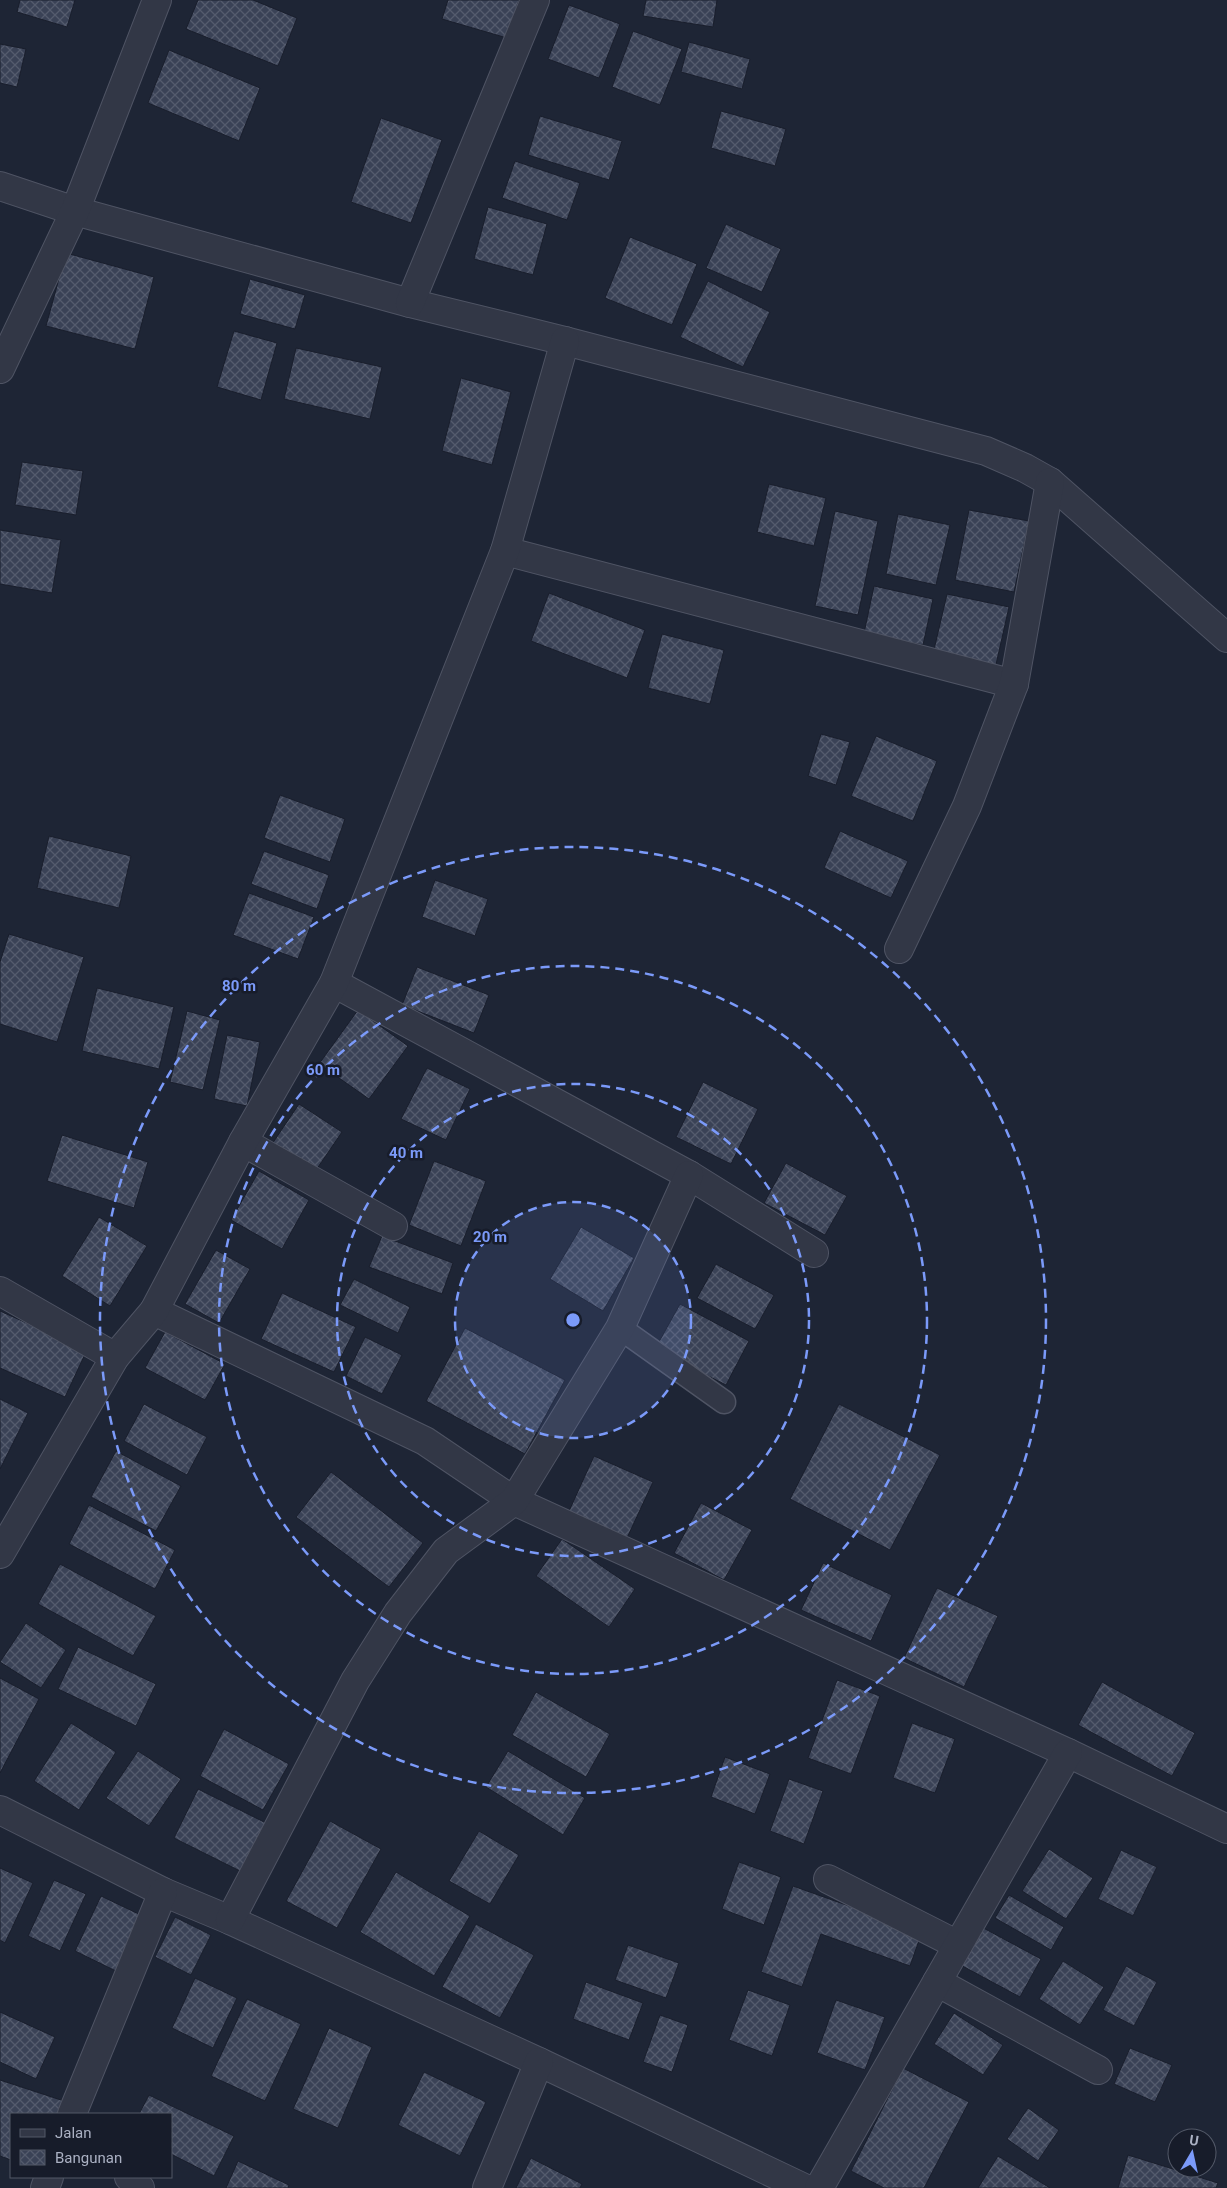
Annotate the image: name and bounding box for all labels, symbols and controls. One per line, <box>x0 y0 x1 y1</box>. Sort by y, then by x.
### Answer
text: 80 m <box>222 977 256 995</box>
text: 60 m <box>306 1061 340 1079</box>
text: 40 m <box>389 1144 423 1162</box>
text: 20 m <box>473 1228 507 1246</box>
centre of rings <box>564 1311 582 1329</box>
legend <box>10 2113 172 2178</box>
text: Jalan <box>55 2124 92 2142</box>
north arrow <box>1167 2128 1217 2178</box>
text: U <box>1188 2132 1200 2149</box>
text: Bangunan <box>55 2149 122 2167</box>

